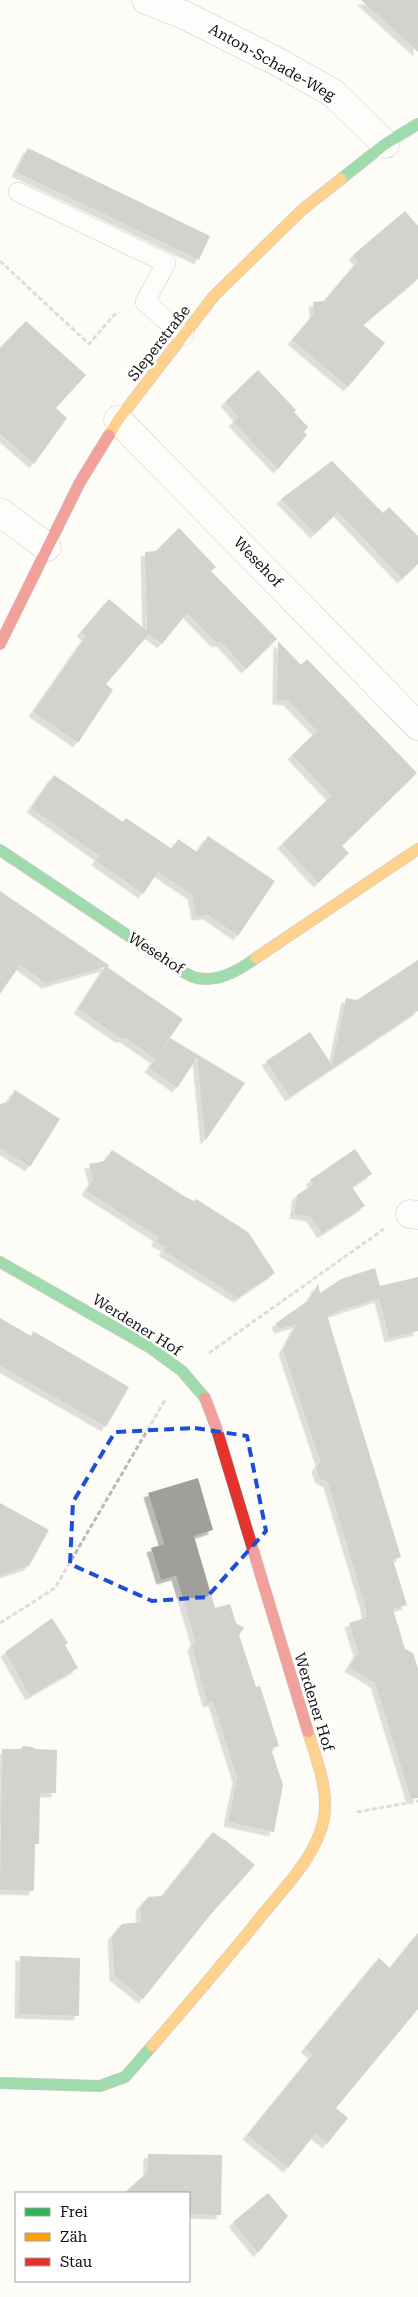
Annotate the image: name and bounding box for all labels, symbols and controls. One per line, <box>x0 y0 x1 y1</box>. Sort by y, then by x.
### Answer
street label: Anton-Schade-Weg <box>206 20 339 105</box>
street label: Sleperstraße <box>124 302 194 384</box>
street label: Wesehof <box>230 533 287 592</box>
street label: Wesehof <box>125 928 188 978</box>
street label: Werdener Hof <box>89 1290 186 1360</box>
street label: Werdener Hof <box>291 1651 338 1754</box>
legend <box>15 2192 190 2282</box>
text: Frei <box>60 2203 88 2221</box>
text: Zäh <box>60 2228 88 2246</box>
text: Stau <box>60 2253 93 2271</box>

